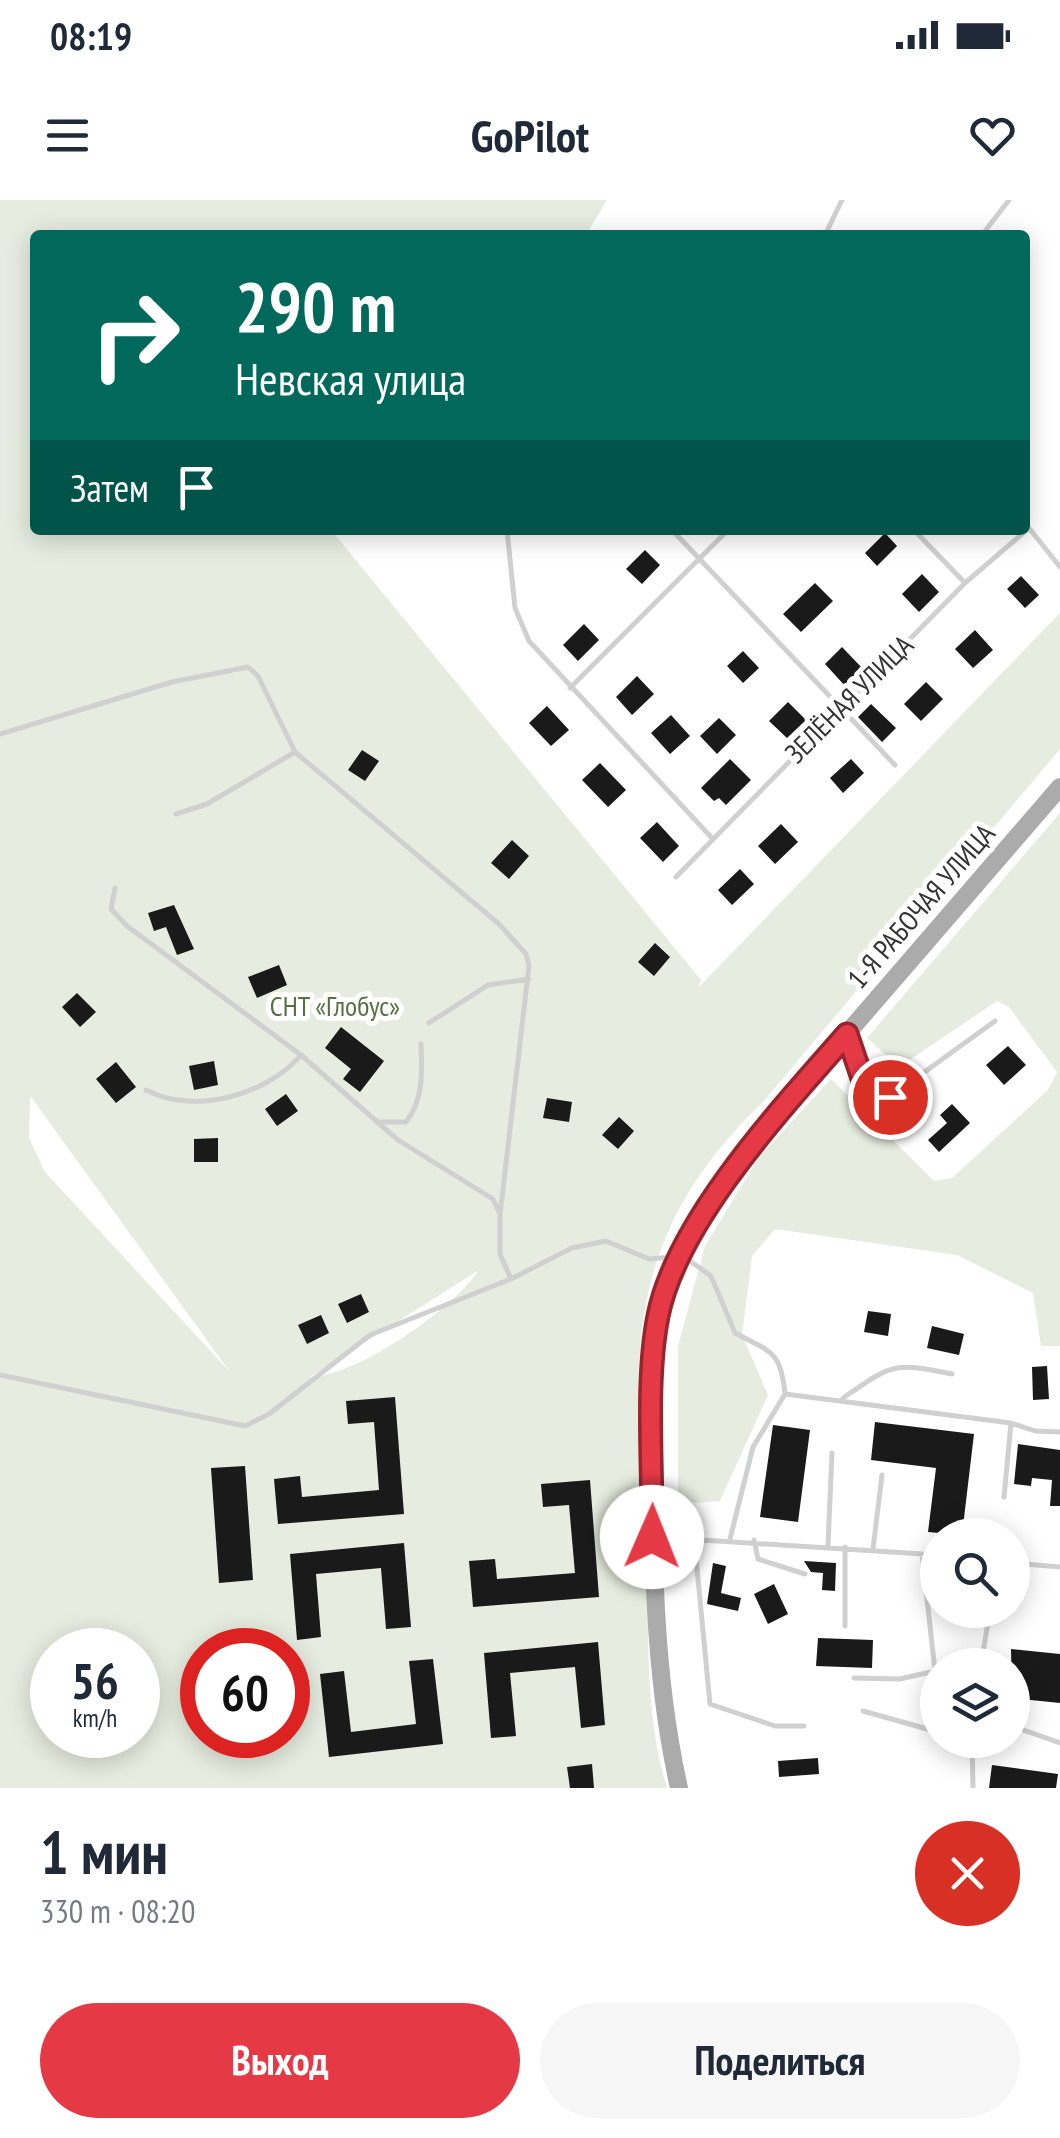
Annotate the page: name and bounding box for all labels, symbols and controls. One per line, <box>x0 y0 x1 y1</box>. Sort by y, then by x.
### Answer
text: 08:19 <box>50 11 132 60</box>
text: GoPilot <box>471 106 589 164</box>
icon: menu <box>40 108 95 163</box>
icon: heart <box>965 108 1020 163</box>
text: 290 m <box>235 261 396 351</box>
icon: right <box>70 270 200 400</box>
text: Невская улица <box>235 349 466 407</box>
icon: arrive <box>169 460 224 515</box>
text: Затем <box>70 463 149 512</box>
street label: ЗЕЛЁНАЯ УЛИЦА <box>777 626 921 771</box>
street label: 1-Я РАБОЧАЯ УЛИЦА <box>839 815 1003 996</box>
park label: СНТ «Глобус» <box>270 987 400 1024</box>
pin <box>848 1055 933 1140</box>
icon: arrive <box>863 1070 918 1125</box>
position arrow <box>600 1485 704 1589</box>
map controls <box>920 1518 1030 1758</box>
button: search <box>920 1518 1030 1628</box>
speed limit sign: 60 <box>180 1628 310 1758</box>
text: 56 <box>71 1648 119 1713</box>
button: layers <box>920 1648 1030 1758</box>
text: km/h <box>73 1702 117 1734</box>
text: 1 мин <box>40 1813 168 1891</box>
button: close <box>915 1821 1020 1926</box>
text: 330 m · 08:20 <box>40 1890 195 1932</box>
button: Выход <box>40 2003 520 2118</box>
button: Поделиться <box>540 2003 1020 2118</box>

